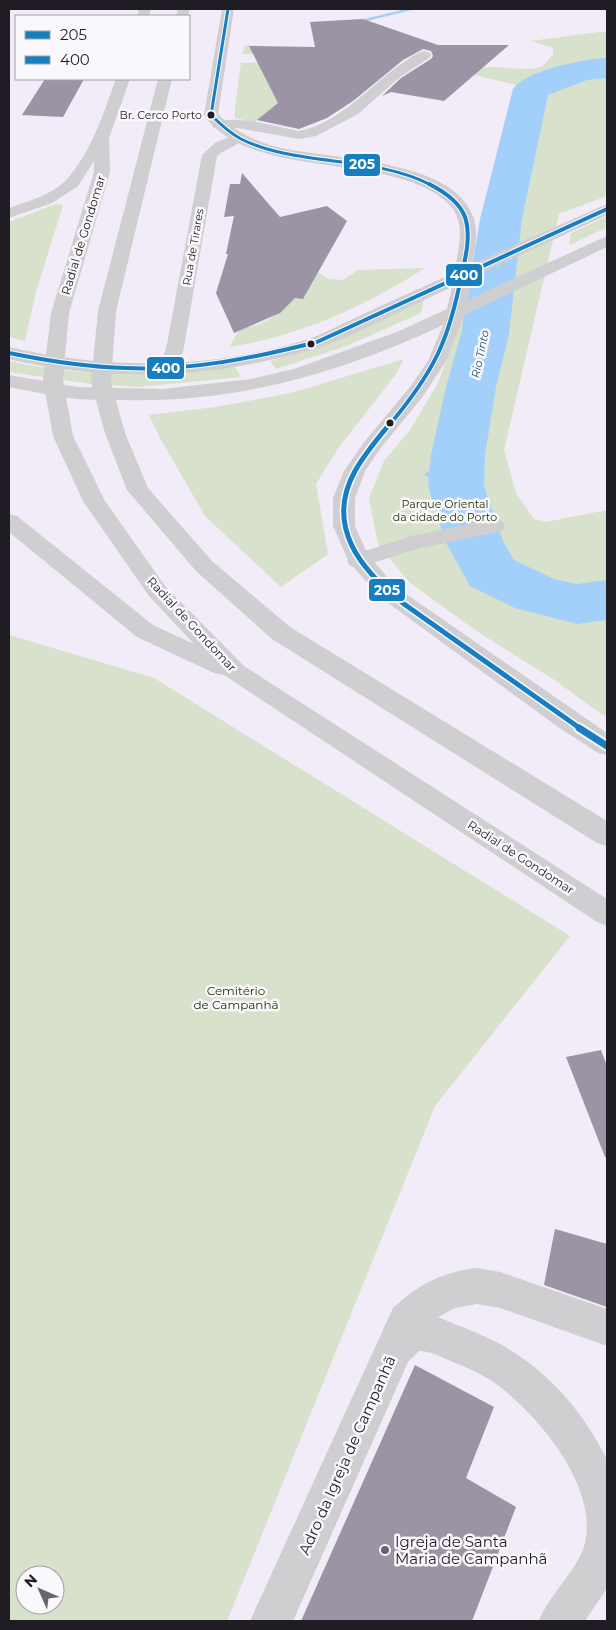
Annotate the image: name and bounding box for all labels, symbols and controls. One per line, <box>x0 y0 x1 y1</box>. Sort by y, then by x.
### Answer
legend <box>15 15 190 80</box>
text: 205 <box>60 25 87 44</box>
text: 400 <box>60 50 90 69</box>
place label: Br. Cerco Porto <box>119 108 202 122</box>
marker: Br. Cerco Porto <box>206 110 216 120</box>
line badge: 205 <box>343 153 381 177</box>
text: 205 <box>349 155 375 173</box>
street label: Radial de Gondomar <box>58 173 108 297</box>
street label: Rua de Tirares <box>179 207 207 286</box>
line badge: 400 <box>445 263 483 287</box>
text: 400 <box>450 266 478 284</box>
water label: Rio Tinto <box>468 329 492 379</box>
unlabelled marker <box>306 339 316 349</box>
line badge: 400 <box>146 356 185 380</box>
text: 400 <box>152 359 180 377</box>
unlabelled marker <box>385 418 395 428</box>
park label: Parque Oriental da cidade do Porto <box>393 497 497 524</box>
street label: Radial de Gondomar <box>144 573 240 675</box>
line badge: 205 <box>368 578 406 602</box>
text: 205 <box>374 581 400 599</box>
street label: Radial de Gondomar <box>465 817 577 897</box>
park label: Cemitério de Campanhã <box>193 983 279 1012</box>
street label: Adro da Igreja de Campanhã <box>294 1352 400 1558</box>
place label: Igreja de Santa Maria de Campanhã <box>395 1532 547 1568</box>
marker: Igreja de Santa Maria de Campanhã <box>379 1544 391 1556</box>
north arrow <box>15 1565 65 1615</box>
text: N <box>20 1570 41 1591</box>

